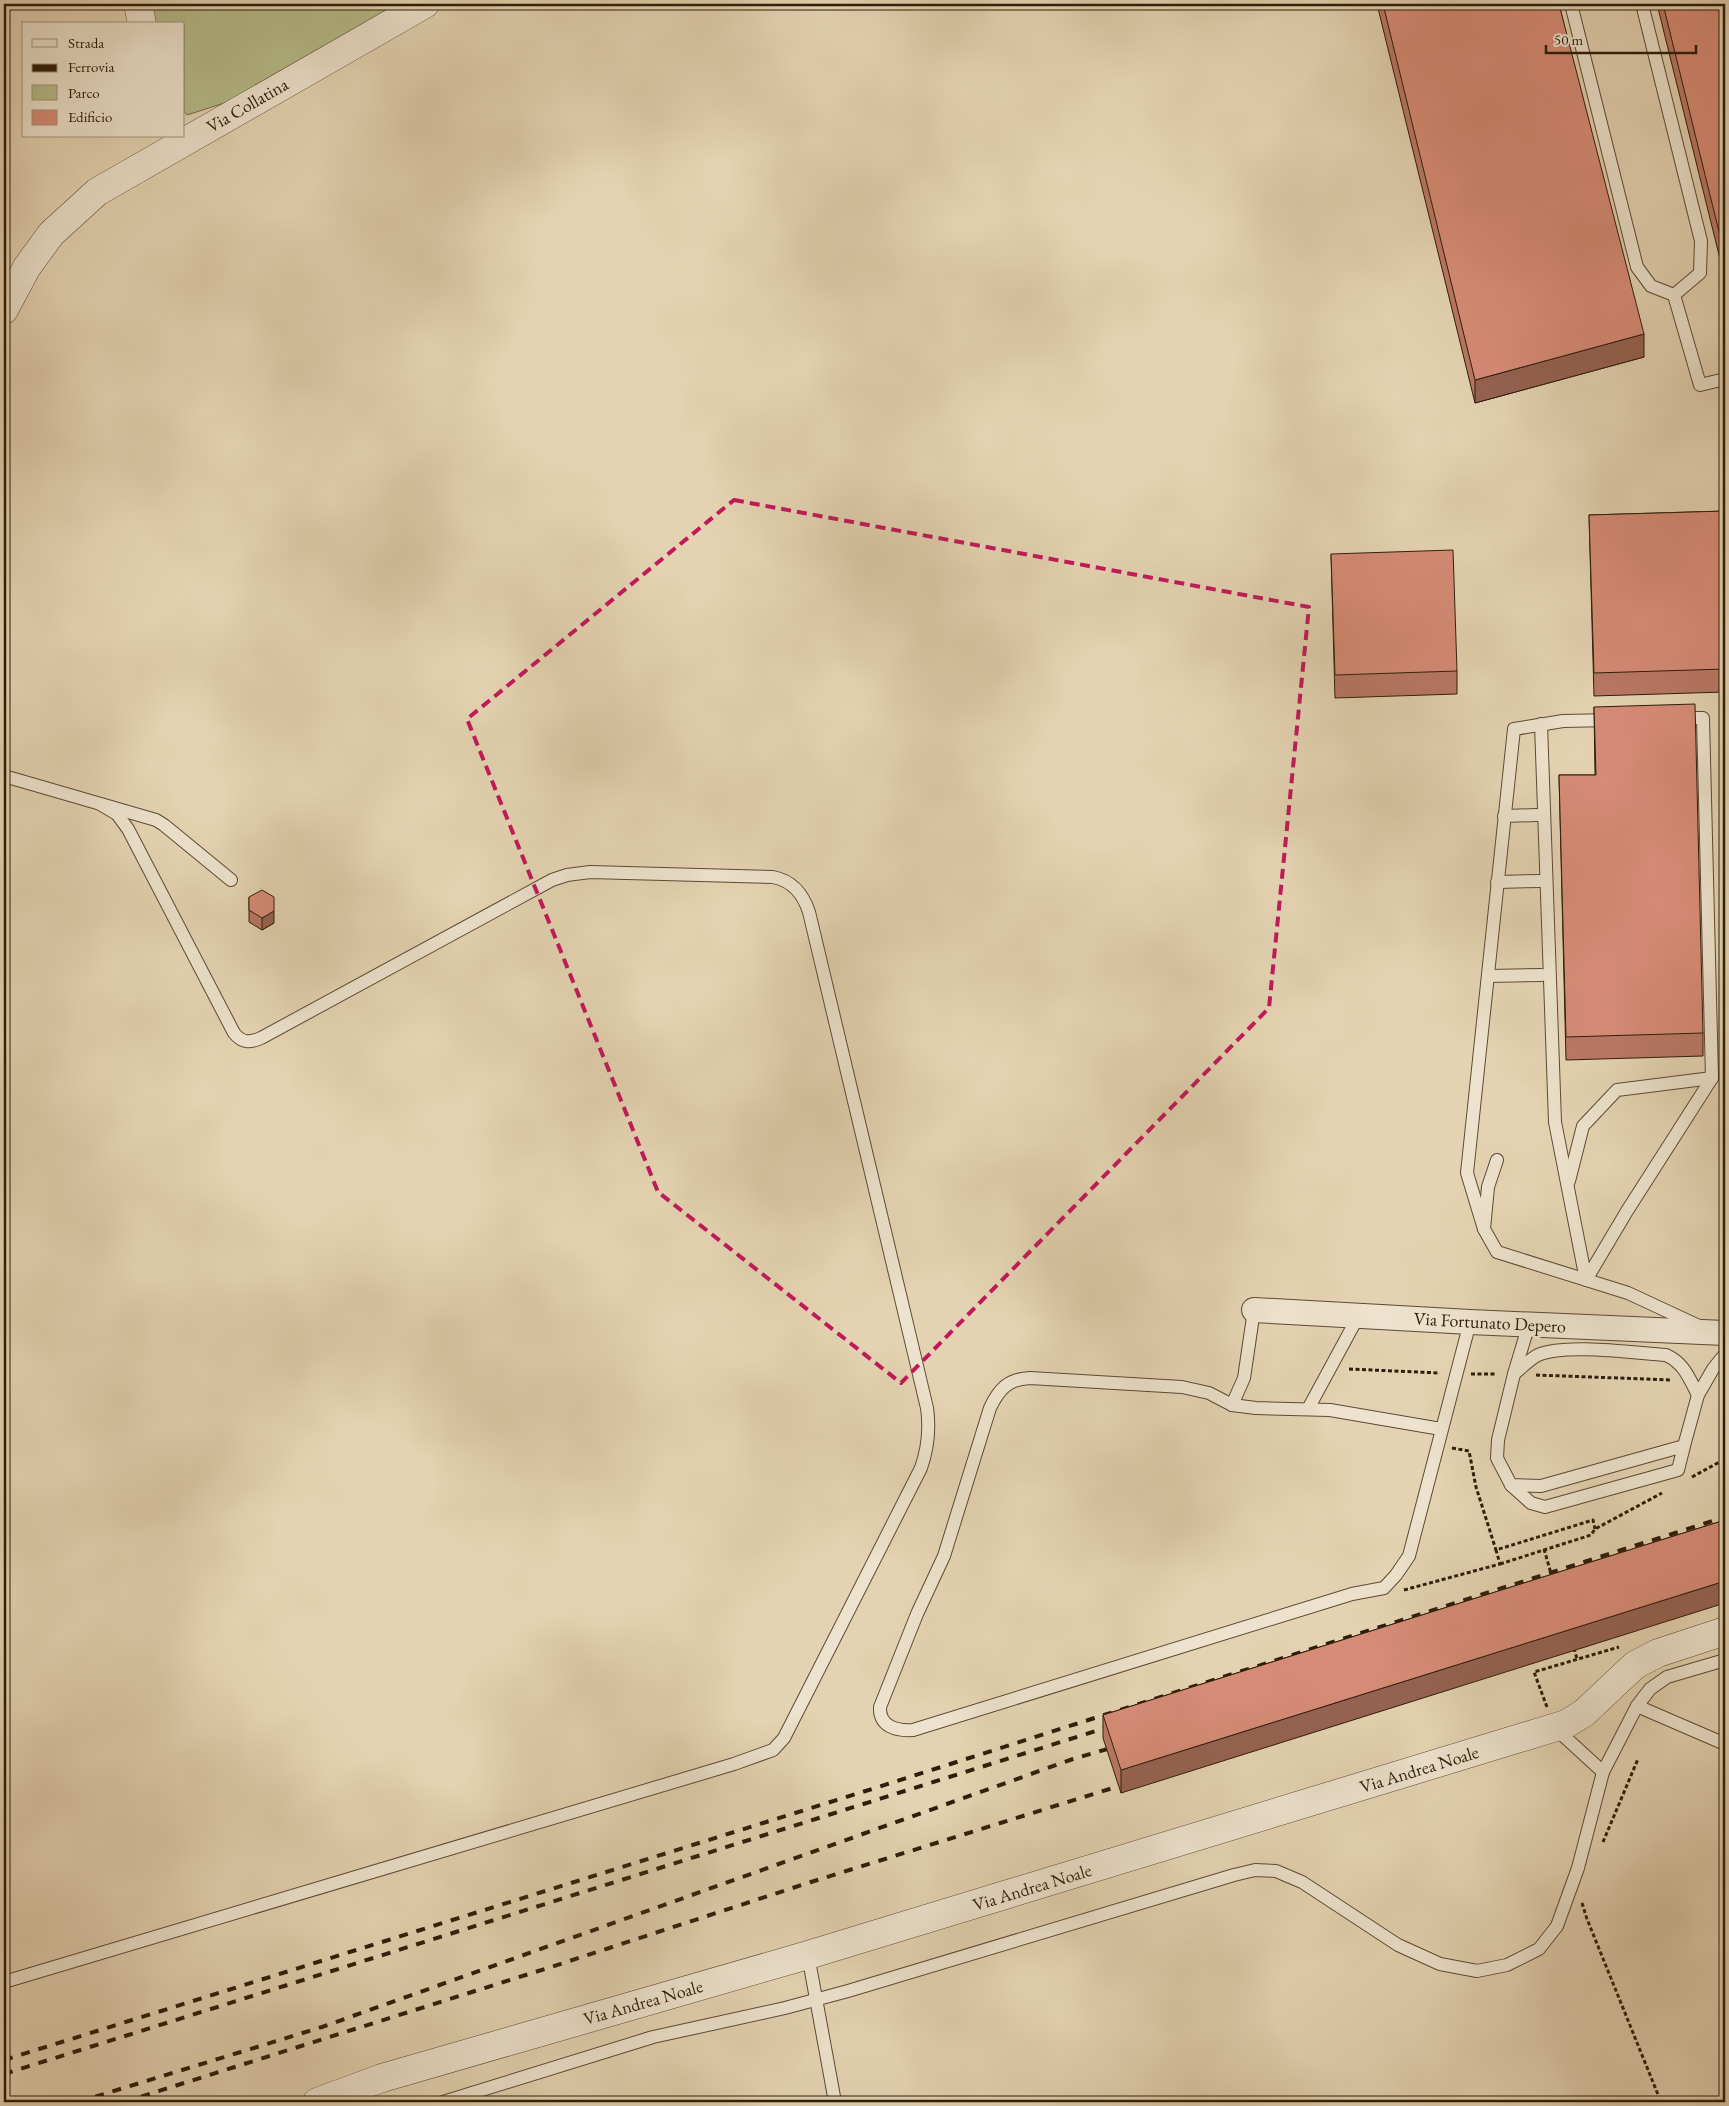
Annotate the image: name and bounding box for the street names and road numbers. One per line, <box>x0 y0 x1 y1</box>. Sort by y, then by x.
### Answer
street label: Via Collatina <box>202 72 293 138</box>
street label: Via Fortunato Depero <box>1413 1307 1567 1337</box>
street label: Via Andrea Noale <box>1357 1740 1481 1798</box>
street label: Via Andrea Noale <box>970 1858 1094 1916</box>
street label: Via Andrea Noale <box>581 1974 705 2030</box>

